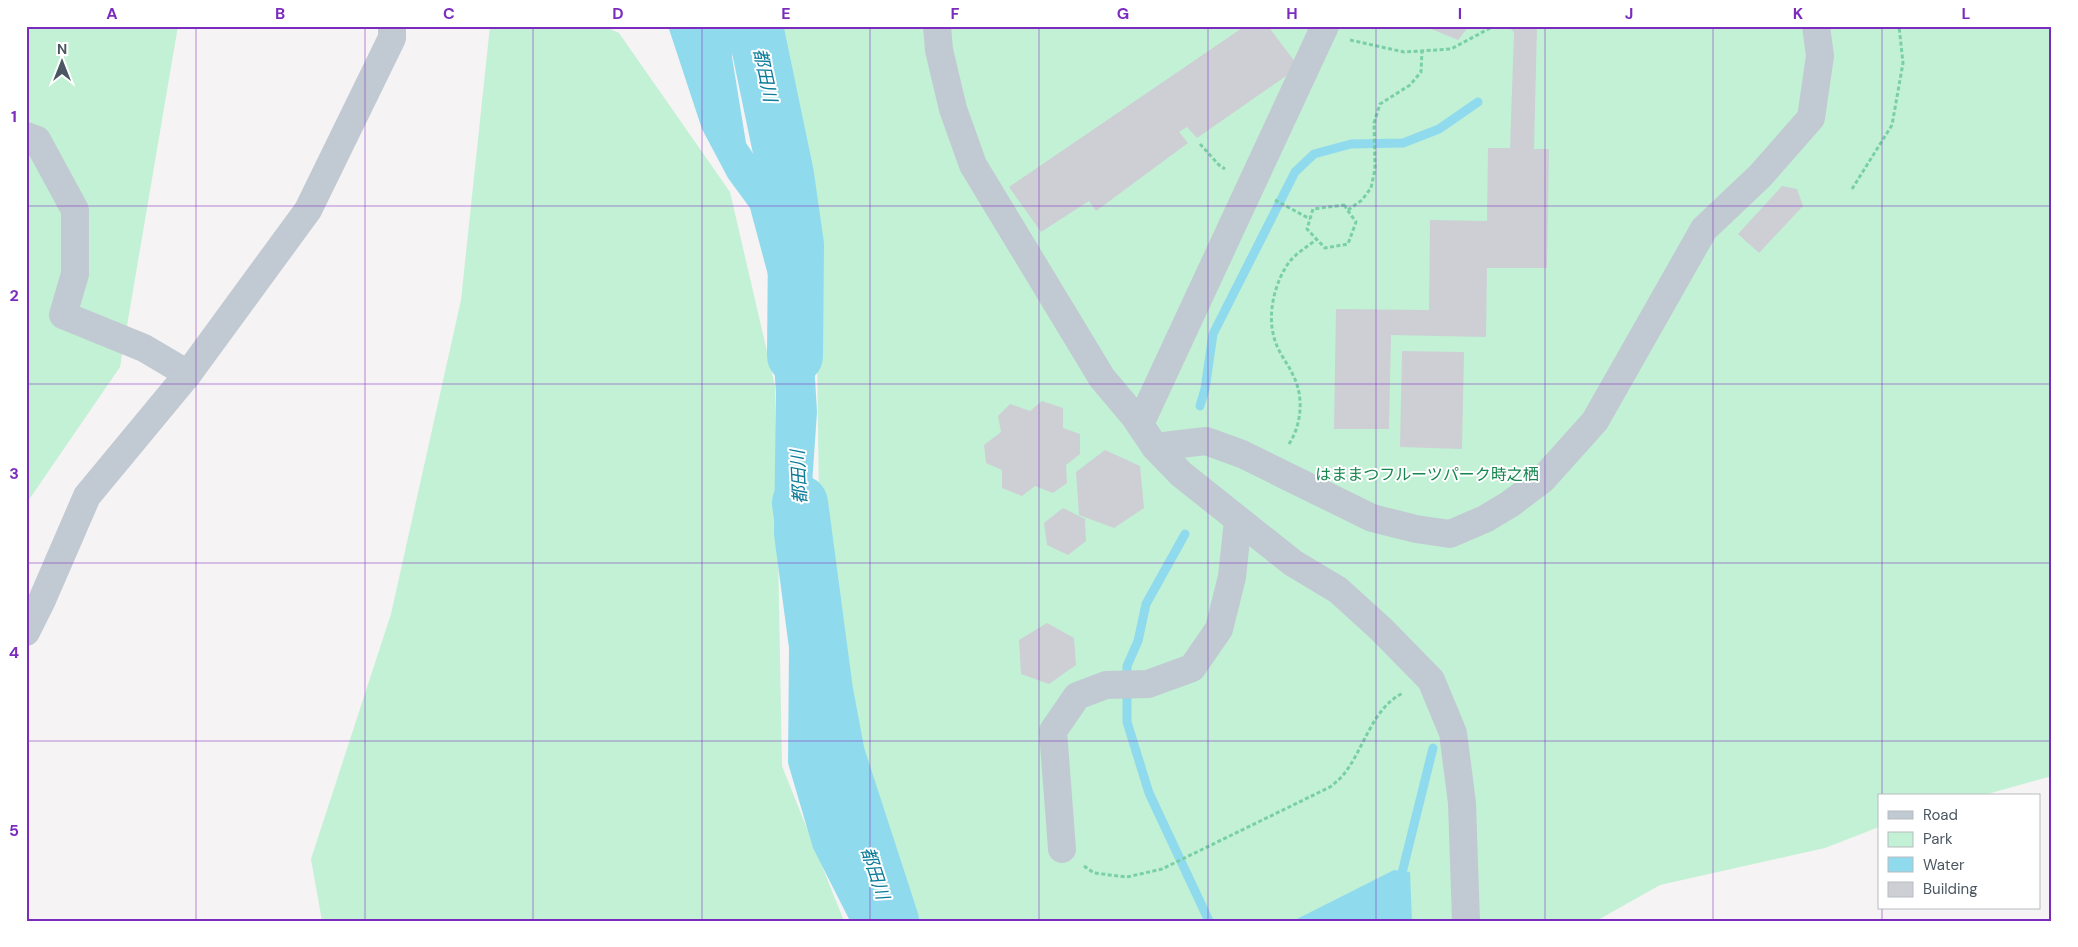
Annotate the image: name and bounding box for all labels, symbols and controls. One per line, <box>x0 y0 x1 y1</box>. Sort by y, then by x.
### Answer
text: A <box>106 3 118 24</box>
text: B <box>275 3 285 24</box>
text: C <box>443 3 455 24</box>
text: D <box>612 3 624 24</box>
text: E <box>781 3 791 24</box>
text: F <box>951 3 960 24</box>
text: G <box>1117 3 1129 24</box>
text: H <box>1286 3 1298 24</box>
text: I <box>1458 3 1462 24</box>
text: J <box>1625 3 1633 24</box>
text: K <box>1793 3 1804 24</box>
text: L <box>1962 3 1971 24</box>
north arrow <box>38 38 88 88</box>
text: N <box>57 40 67 58</box>
water label: 都田川 <box>748 46 783 106</box>
text: 1 <box>11 106 17 127</box>
text: 2 <box>9 285 19 306</box>
water label: 都田川 <box>785 447 812 505</box>
text: 3 <box>9 463 19 484</box>
park label: はままつフルーツパーク時之栖 <box>1315 464 1539 485</box>
text: 4 <box>9 642 19 663</box>
legend <box>1878 794 2040 910</box>
text: Road <box>1923 805 1958 825</box>
text: 5 <box>9 820 19 841</box>
text: Park <box>1923 829 1953 849</box>
water label: 都田川 <box>855 844 895 904</box>
text: Water <box>1923 855 1965 875</box>
text: Building <box>1923 879 1978 899</box>

